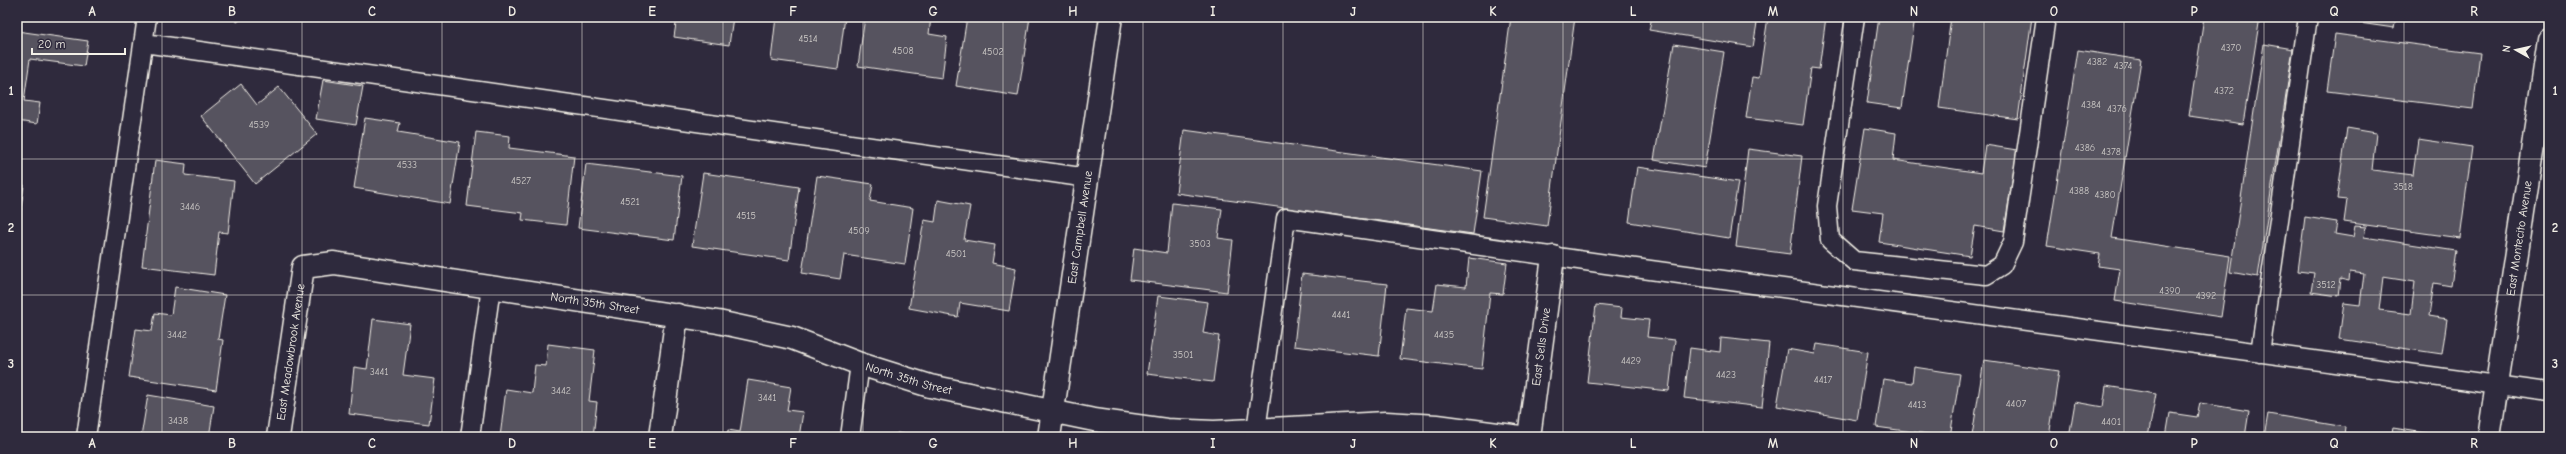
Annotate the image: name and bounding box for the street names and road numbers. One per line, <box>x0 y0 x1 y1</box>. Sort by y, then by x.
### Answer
street label: East Campbell Avenue <box>1065 170 1095 285</box>
street label: East Montecito Avenue <box>2503 180 2535 297</box>
street label: East Meadowbrook Avenue <box>274 283 307 421</box>
street label: North 35th Street <box>550 289 641 317</box>
street label: East Sells Drive <box>1529 307 1553 387</box>
street label: North 35th Street <box>864 359 954 397</box>

